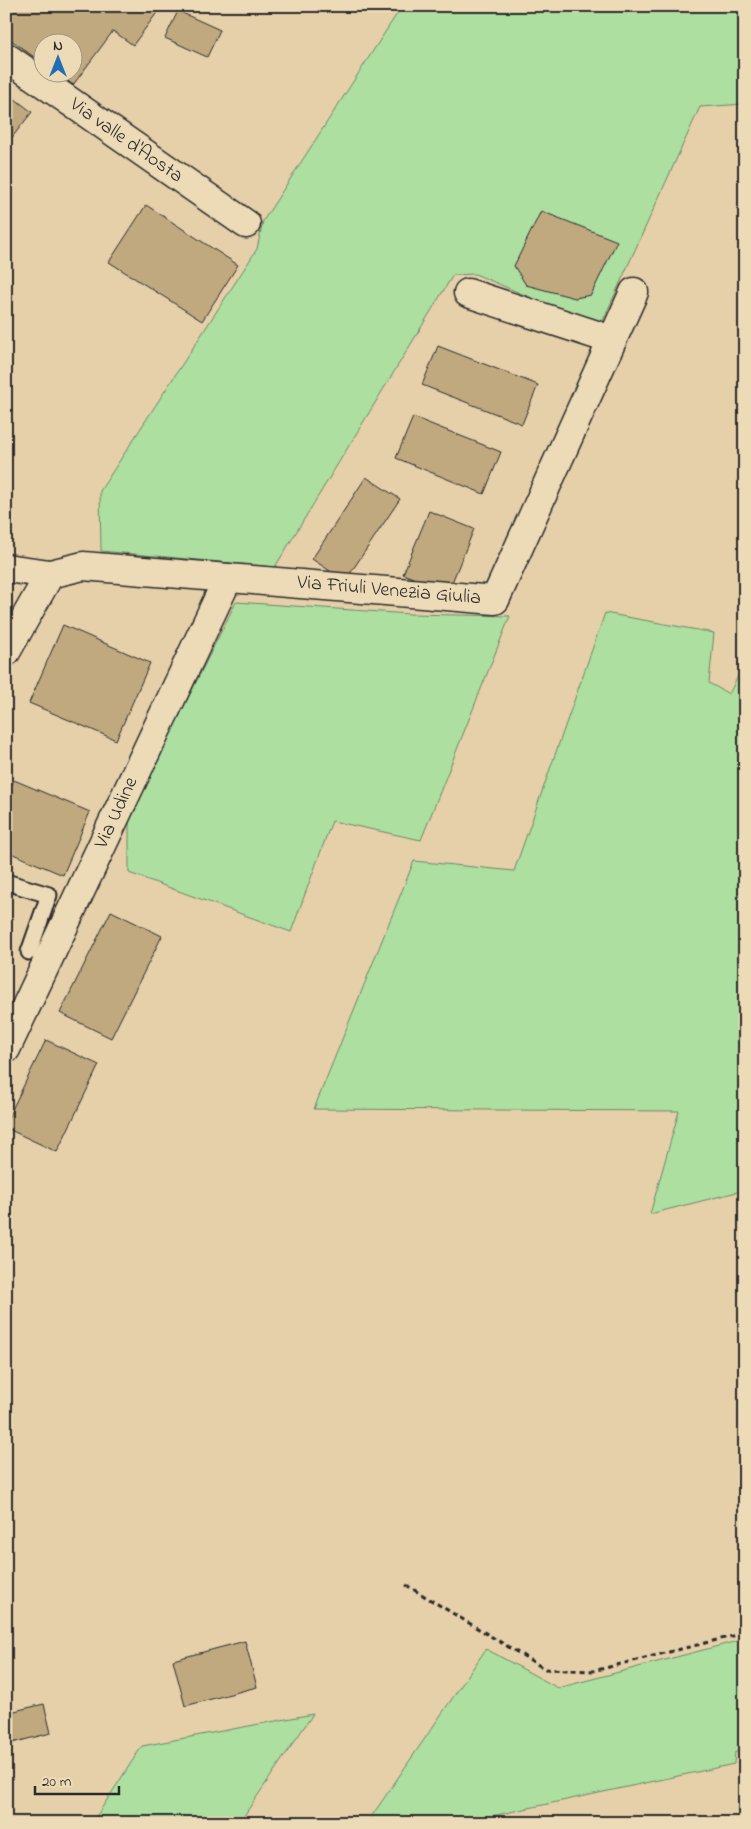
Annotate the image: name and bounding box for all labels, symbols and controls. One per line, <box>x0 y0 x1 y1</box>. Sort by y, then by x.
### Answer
north arrow <box>32 32 82 82</box>
text: N <box>53 36 63 57</box>
street label: Via valle d'Aosta <box>62 90 189 191</box>
street label: Via Friuli Venezia Giulia <box>295 568 482 613</box>
street label: Via Udine <box>87 772 146 855</box>
scale bar <box>35 1764 119 1796</box>
text: 20 m <box>42 1771 72 1793</box>

